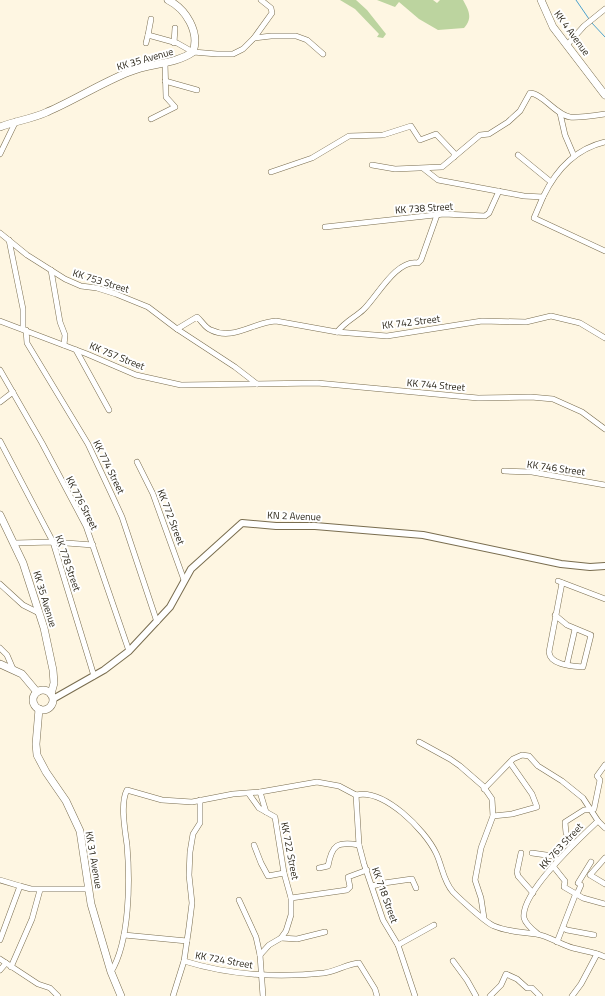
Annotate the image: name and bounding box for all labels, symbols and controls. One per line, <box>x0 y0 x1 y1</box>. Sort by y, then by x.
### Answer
street label: KK 4 Avenue <box>550 7 594 59</box>
street label: KK 35 Avenue <box>115 44 175 74</box>
street label: KK 738 Street <box>394 198 454 218</box>
street label: KK 753 Street <box>71 265 132 297</box>
street label: KK 742 Street <box>381 311 441 333</box>
street label: KK 757 Street <box>87 338 147 374</box>
street label: KK 744 Street <box>406 375 466 395</box>
street label: KK 774 Street <box>89 437 129 497</box>
street label: KK 746 Street <box>526 457 586 480</box>
street label: KK 776 Street <box>62 474 102 533</box>
street label: KK 772 Street <box>154 487 189 547</box>
street label: KN 2 Avenue <box>267 508 321 524</box>
street label: KK 778 Street <box>51 533 85 593</box>
street label: KK 35 Avenue <box>29 569 61 629</box>
street label: KK 763 Street <box>536 819 587 872</box>
street label: KK 722 Street <box>277 821 303 882</box>
street label: KK 31 Avenue <box>82 830 106 890</box>
street label: KK 718 Street <box>368 865 402 925</box>
street label: KK 724 Street <box>194 948 255 973</box>

